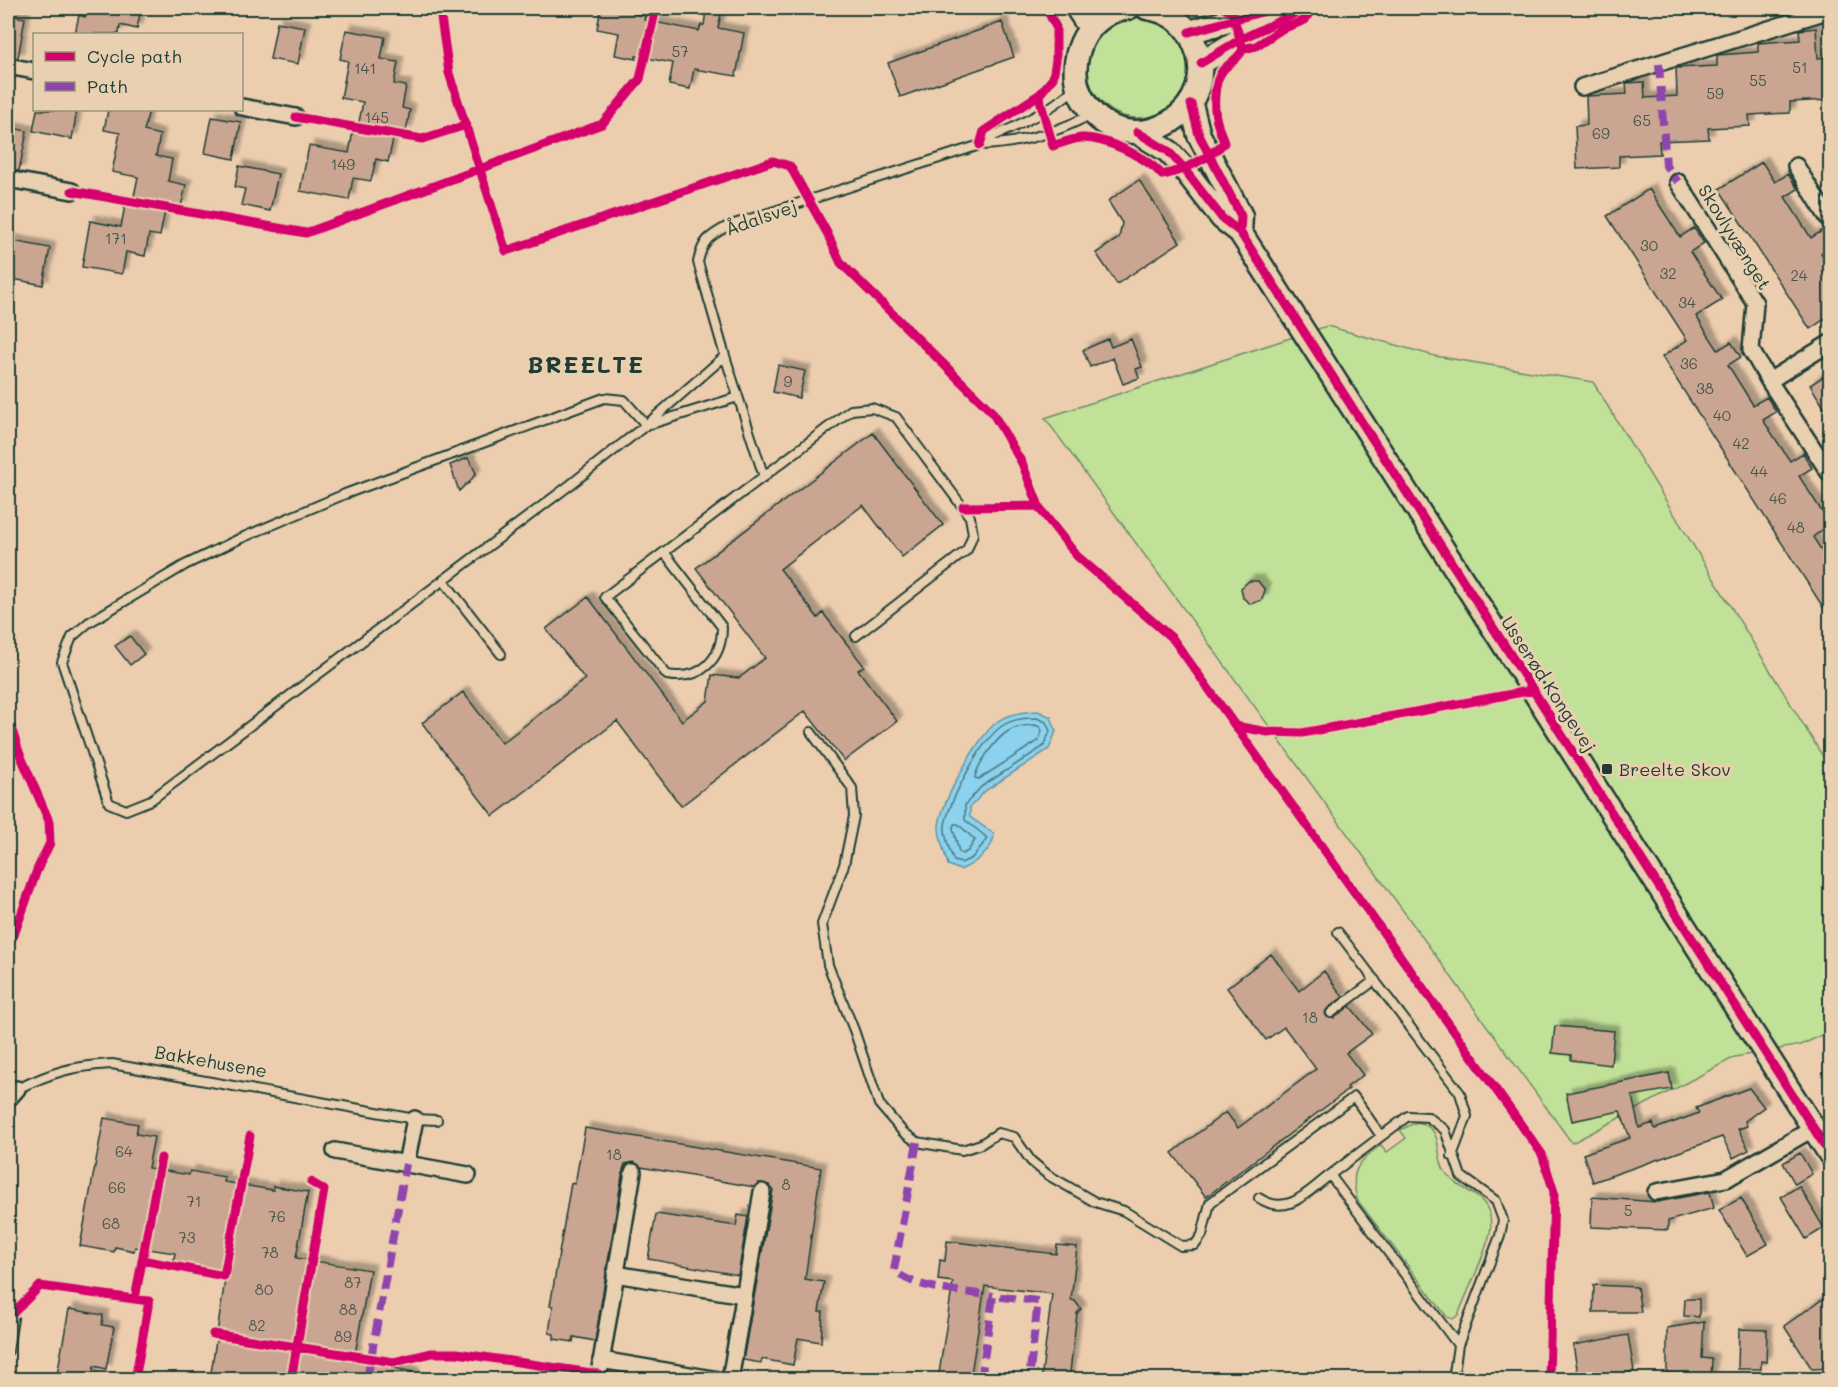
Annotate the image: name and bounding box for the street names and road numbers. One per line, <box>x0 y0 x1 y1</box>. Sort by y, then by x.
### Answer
street label: Skovlyvænget <box>1693 180 1777 294</box>
street label: Ådalsvej <box>722 194 800 240</box>
street label: Usserød Kongevej <box>1496 611 1602 757</box>
street label: Bakkehusene <box>153 1039 269 1083</box>

